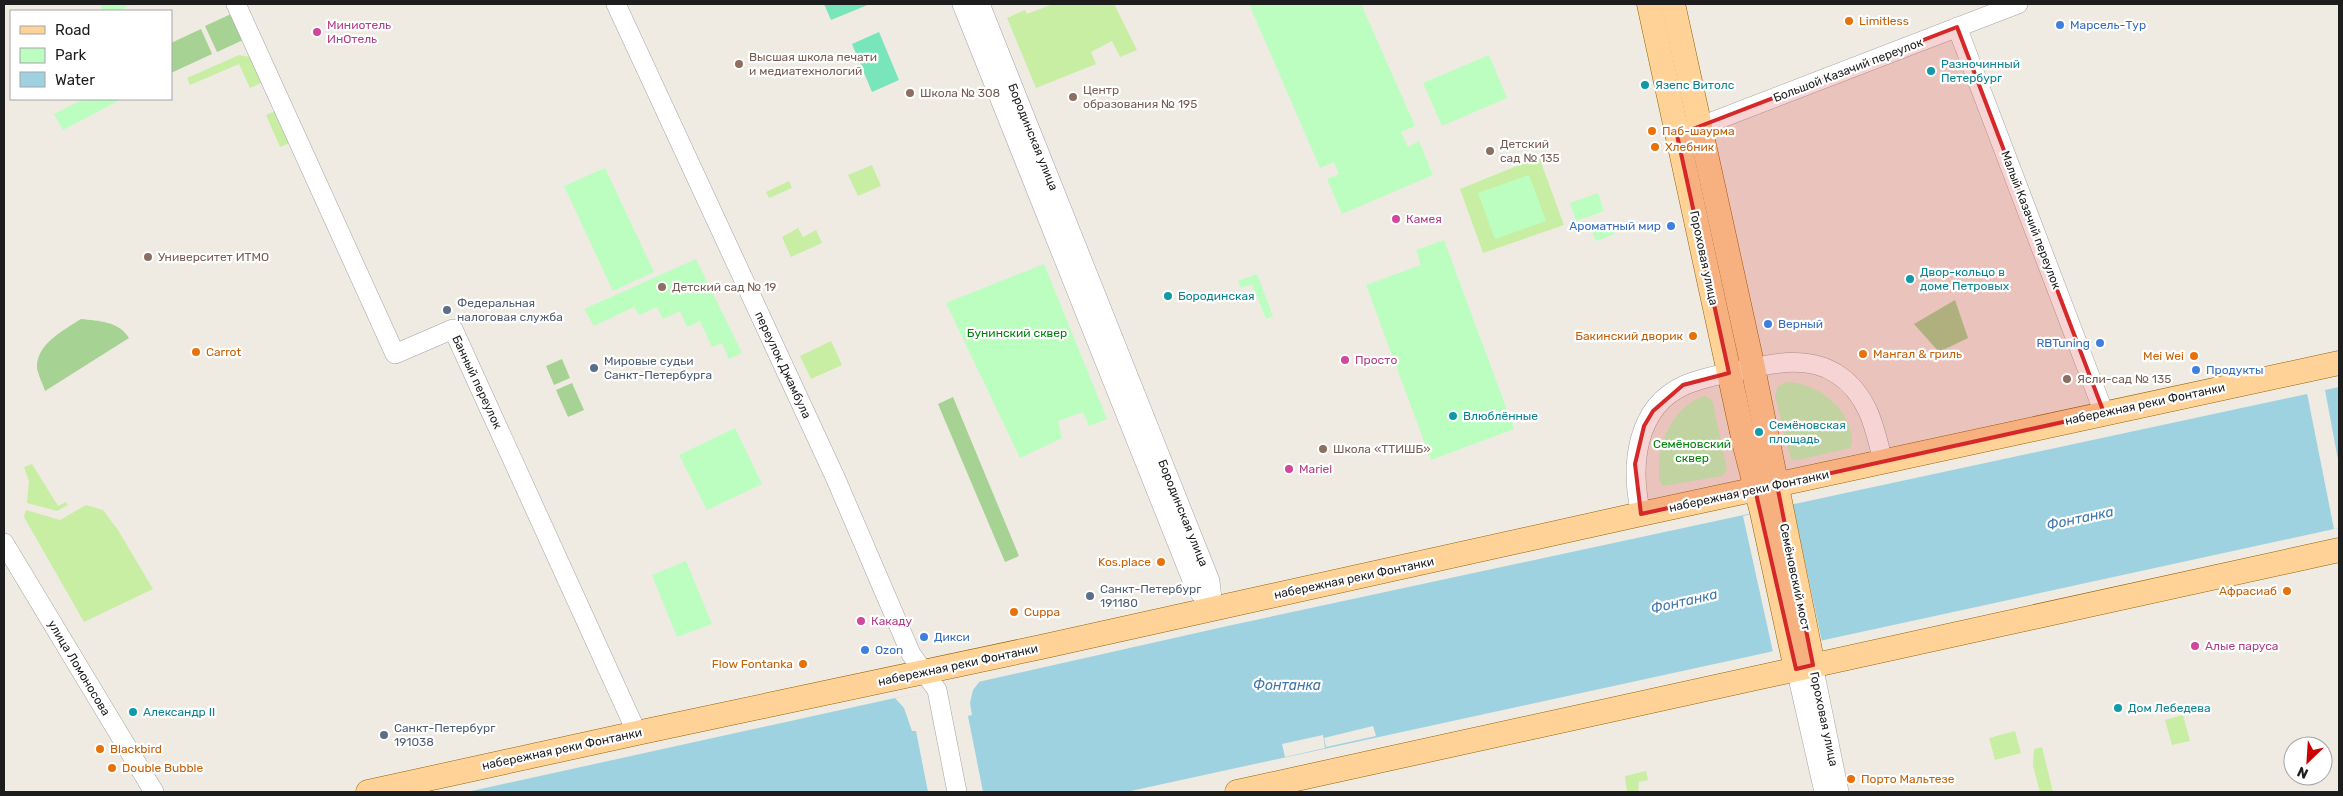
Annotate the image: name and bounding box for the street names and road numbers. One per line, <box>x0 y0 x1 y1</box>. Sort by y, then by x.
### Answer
street label: Большой Казачий переулок <box>1771 35 1925 105</box>
street label: Бородинская улица <box>1005 81 1061 193</box>
street label: Малый Казачий переулок <box>1998 149 2064 292</box>
street label: Гороховая улица <box>1687 209 1721 307</box>
street label: переулок Джамбула <box>752 309 814 421</box>
street label: Банный переулок <box>449 333 505 432</box>
street label: набережная реки Фонтанки <box>2064 380 2226 428</box>
street label: Бородинская улица <box>1155 457 1211 569</box>
street label: набережная реки Фонтанки <box>1668 467 1830 515</box>
street label: Семёновский мост <box>1777 522 1813 632</box>
street label: набережная реки Фонтанки <box>1273 554 1435 602</box>
street label: улица Ломоносова <box>45 618 113 718</box>
street label: набережная реки Фонтанки <box>877 641 1039 689</box>
street label: Гороховая улица <box>1807 670 1841 768</box>
street label: набережная реки Фонтанки <box>481 725 643 773</box>

